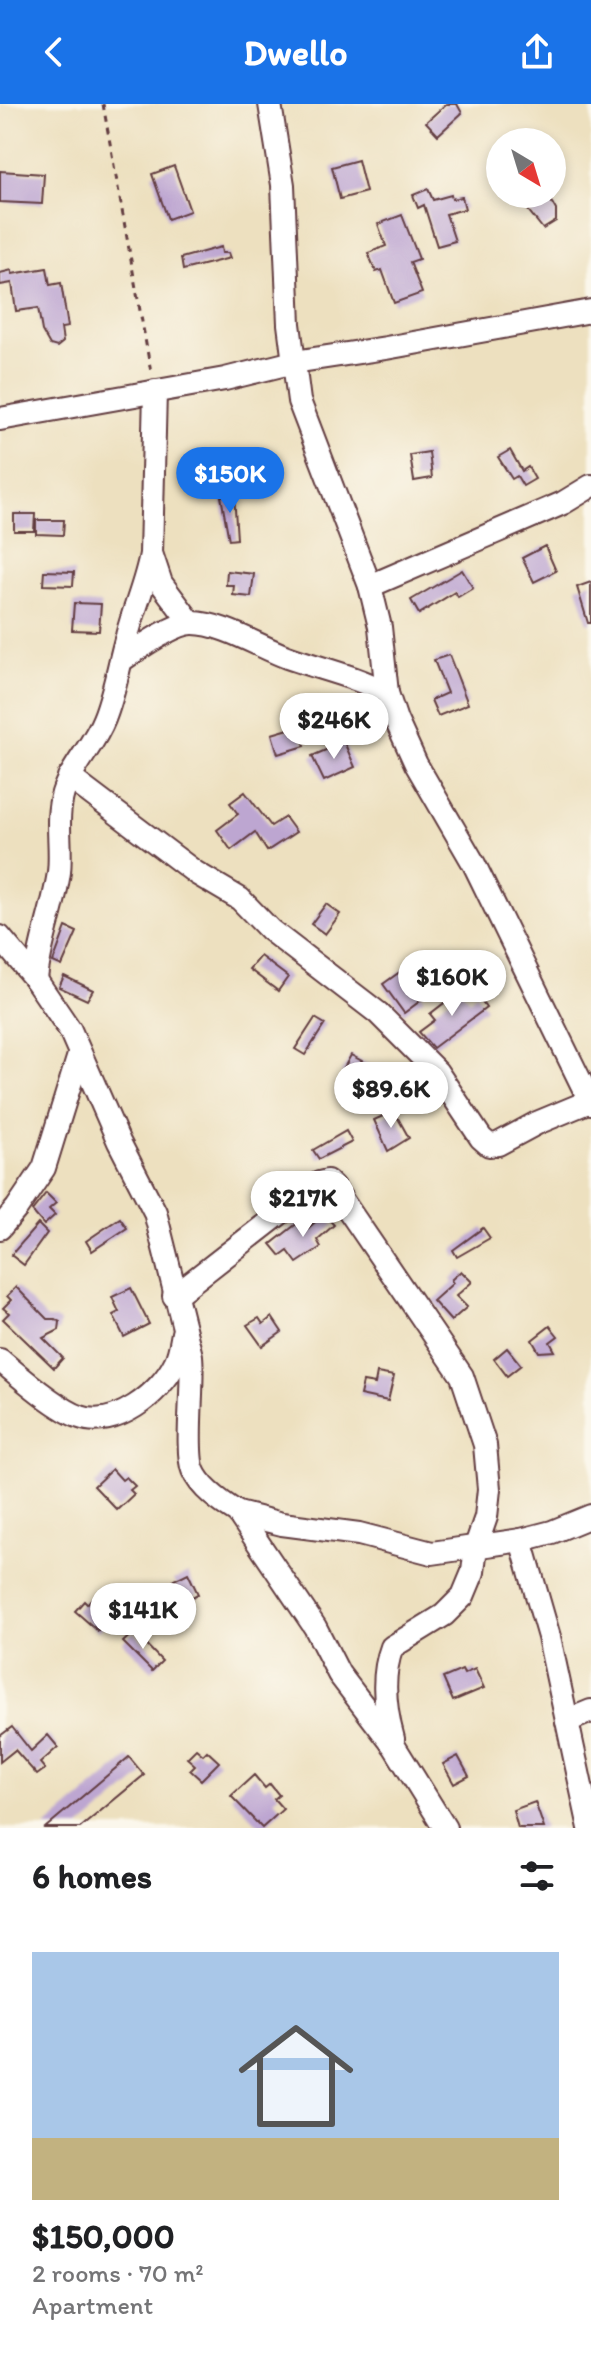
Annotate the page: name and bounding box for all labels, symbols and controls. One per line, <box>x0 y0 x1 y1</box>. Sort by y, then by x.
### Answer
icon: back <box>32 30 76 74</box>
icon: share <box>515 30 559 74</box>
text: Dwello <box>243 31 348 74</box>
north arrow <box>486 128 566 208</box>
map controls <box>486 128 566 208</box>
pin: $150K <box>174 447 286 515</box>
text: $150K <box>194 457 266 489</box>
pin: $246K <box>278 693 390 761</box>
text: $246K <box>298 703 370 735</box>
pin: $160K <box>396 950 508 1018</box>
text: $160K <box>416 960 488 992</box>
pin: $89.6K <box>326 1062 456 1130</box>
text: $89.6K <box>352 1072 430 1104</box>
pin: $217K <box>247 1171 359 1239</box>
text: $217K <box>269 1181 337 1213</box>
pin: $141K <box>87 1583 199 1651</box>
text: $141K <box>108 1593 178 1625</box>
icon: filters <box>515 1854 559 1898</box>
text: 6 homes <box>32 1856 152 1897</box>
icon: home <box>224 2004 368 2148</box>
text: $150,000 <box>32 2216 175 2257</box>
text: 2 rooms · 70 m² <box>32 2257 204 2289</box>
text: Apartment <box>32 2289 153 2321</box>

